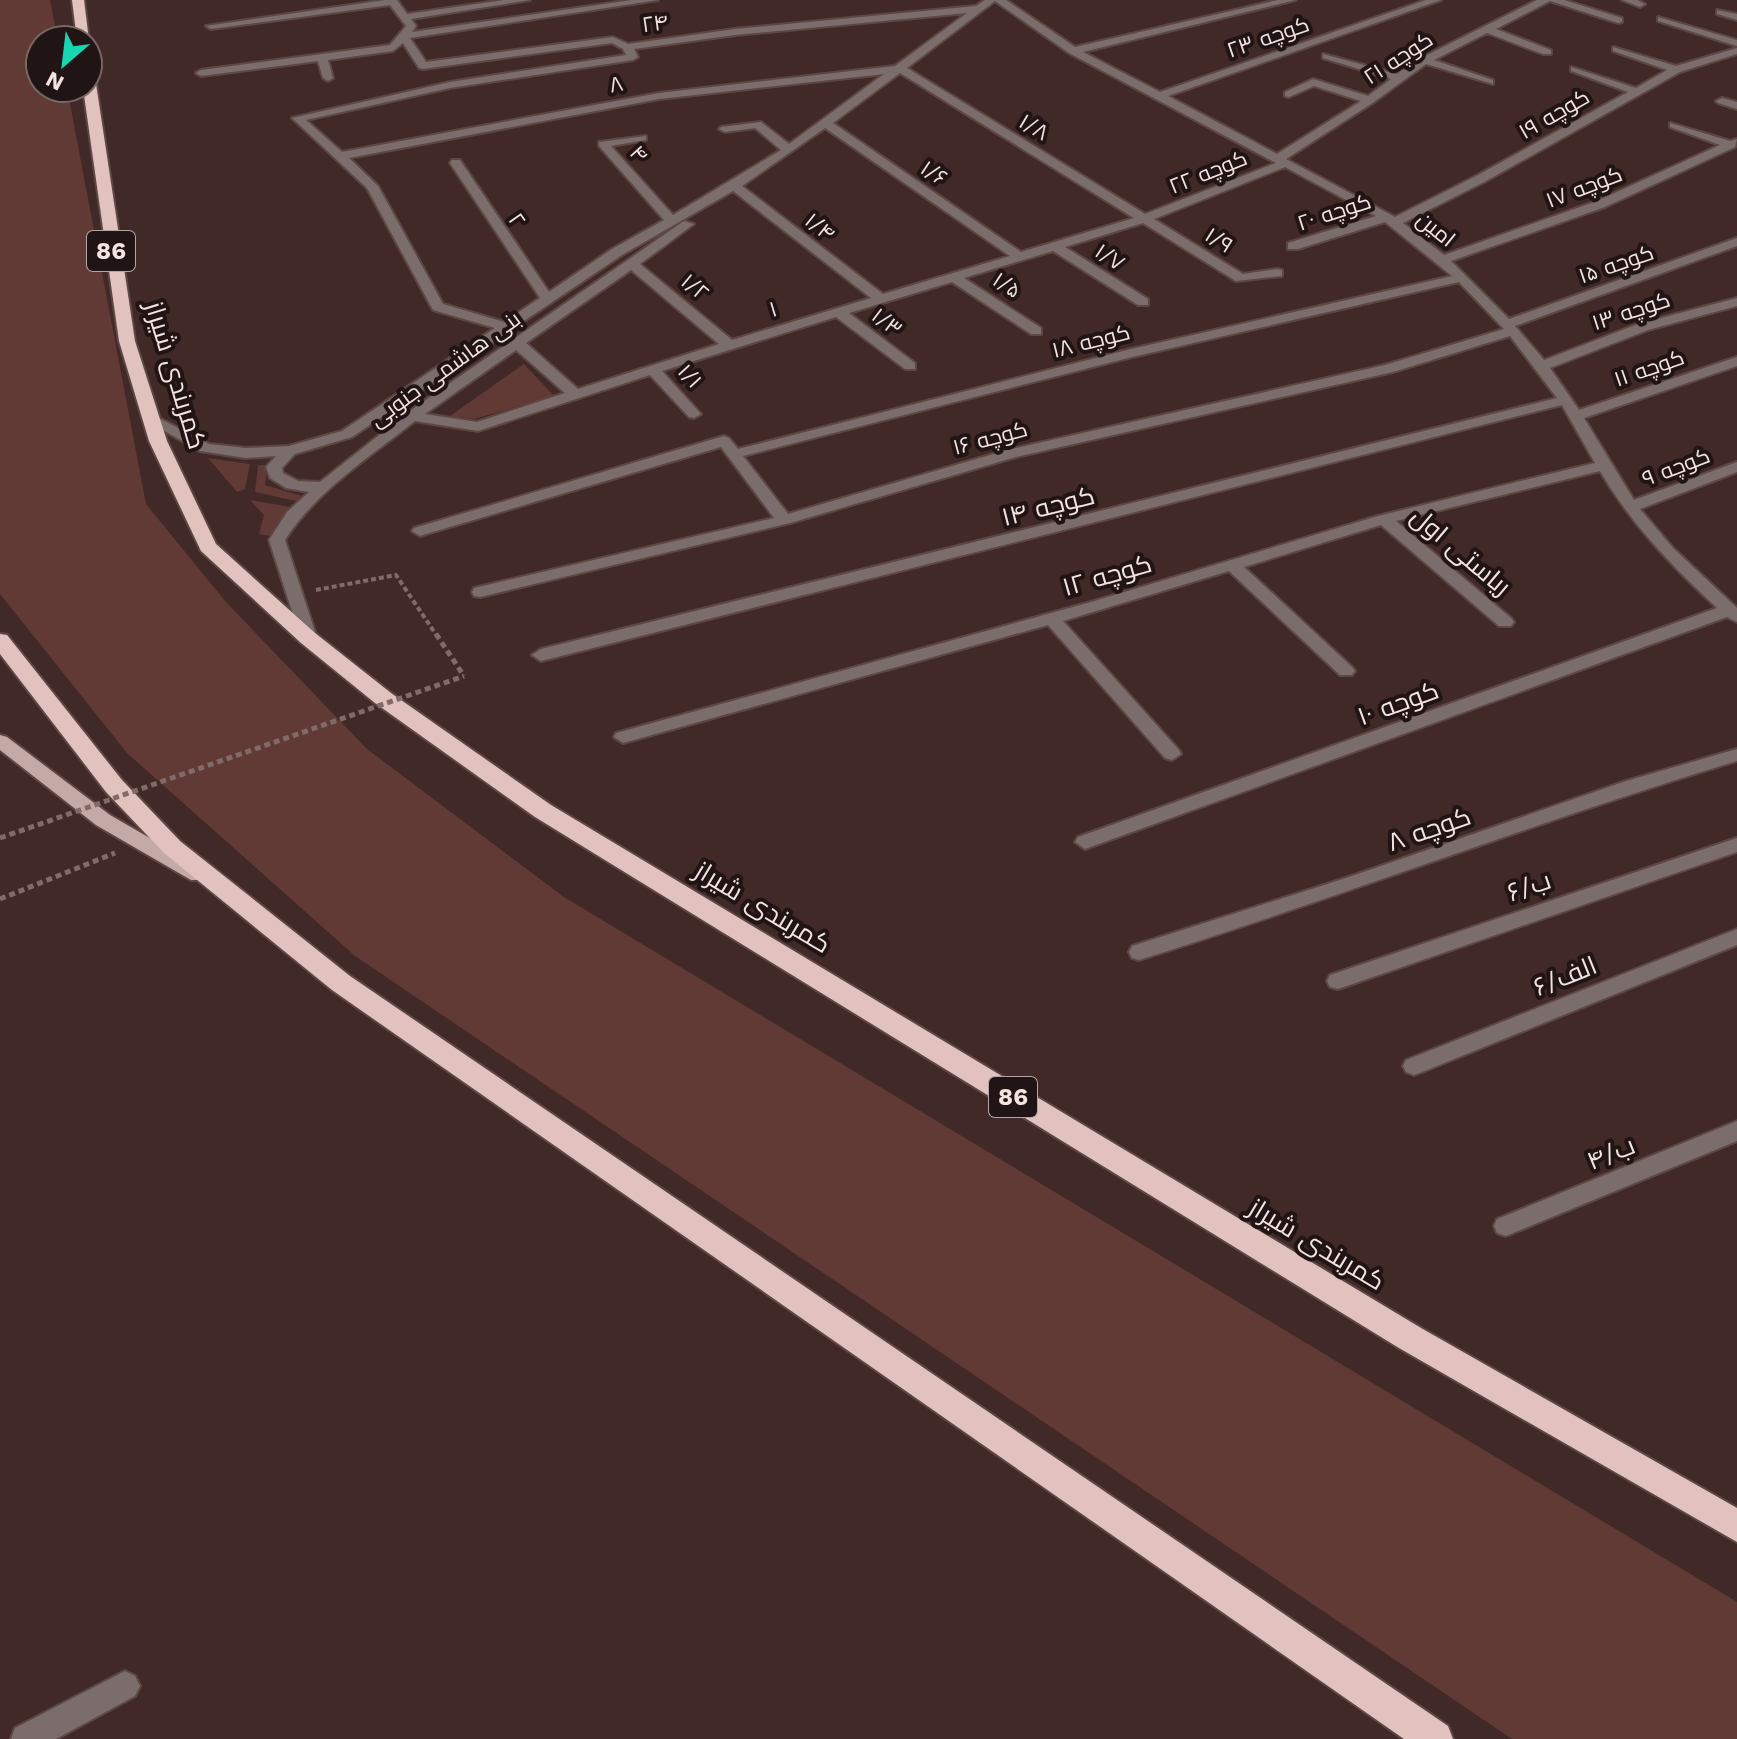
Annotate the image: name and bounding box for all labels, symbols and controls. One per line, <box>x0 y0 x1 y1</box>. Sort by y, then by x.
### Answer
street label: ۲۴ <box>640 9 670 37</box>
street label: کوچه ۲۳ <box>1224 11 1313 65</box>
north arrow <box>24 24 104 104</box>
street label: کوچه ۲۱ <box>1359 26 1438 91</box>
text: N <box>42 66 68 96</box>
street label: ۸ <box>607 70 625 98</box>
street label: کوچه ۱۹ <box>1514 84 1595 146</box>
street label: ۱/۸ <box>1015 109 1053 145</box>
street label: ۴ <box>625 140 653 168</box>
street label: کوچه ۲۲ <box>1165 145 1251 201</box>
street label: ۱/۶ <box>916 155 952 191</box>
street label: کوچه ۱۷ <box>1542 161 1626 215</box>
street label: کوچه ۲۰ <box>1294 188 1375 238</box>
street label: امین <box>1411 206 1460 253</box>
street label: ۲ <box>503 208 531 232</box>
street label: ۱/۴ <box>800 208 840 246</box>
street label: ۱/۹ <box>1201 222 1237 258</box>
road number: 86 <box>87 231 135 271</box>
street label: ۱/۷ <box>1091 238 1129 276</box>
street label: کوچه ۱۵ <box>1575 240 1657 290</box>
street label: ۱/۵ <box>988 267 1026 303</box>
street label: ۱/۲ <box>676 268 714 306</box>
street label: کوچه ۱۳ <box>1589 287 1674 337</box>
street label: کمربندی شیراز <box>139 296 213 453</box>
street label: ۱ <box>766 296 780 322</box>
street label: ۱/۳ <box>867 303 907 341</box>
street label: بنی هاشمی جنوبی <box>365 306 526 433</box>
street label: کوچه ۱۸ <box>1049 319 1133 365</box>
street label: کوچه ۱۱ <box>1611 344 1688 394</box>
street label: ۱/۱ <box>673 359 707 393</box>
street label: کوچه ۱۶ <box>950 416 1031 462</box>
street label: کوچه ۹ <box>1639 443 1714 493</box>
street label: کوچه ۱۴ <box>998 480 1098 534</box>
street label: ریاستی اول <box>1404 501 1517 602</box>
street label: کوچه ۱۲ <box>1059 548 1156 604</box>
street label: کوچه ۱۰ <box>1353 675 1443 733</box>
street label: کوچه ۸ <box>1384 801 1475 859</box>
street label: کمربندی شیراز <box>688 854 836 959</box>
street label: ب/۶ <box>1503 865 1555 907</box>
street label: ۶/الف <box>1529 950 1601 1002</box>
road number: 86 <box>989 1077 1037 1117</box>
street label: ۴/ب <box>1583 1130 1639 1176</box>
street label: کمربندی شیراز <box>1242 1191 1390 1296</box>

